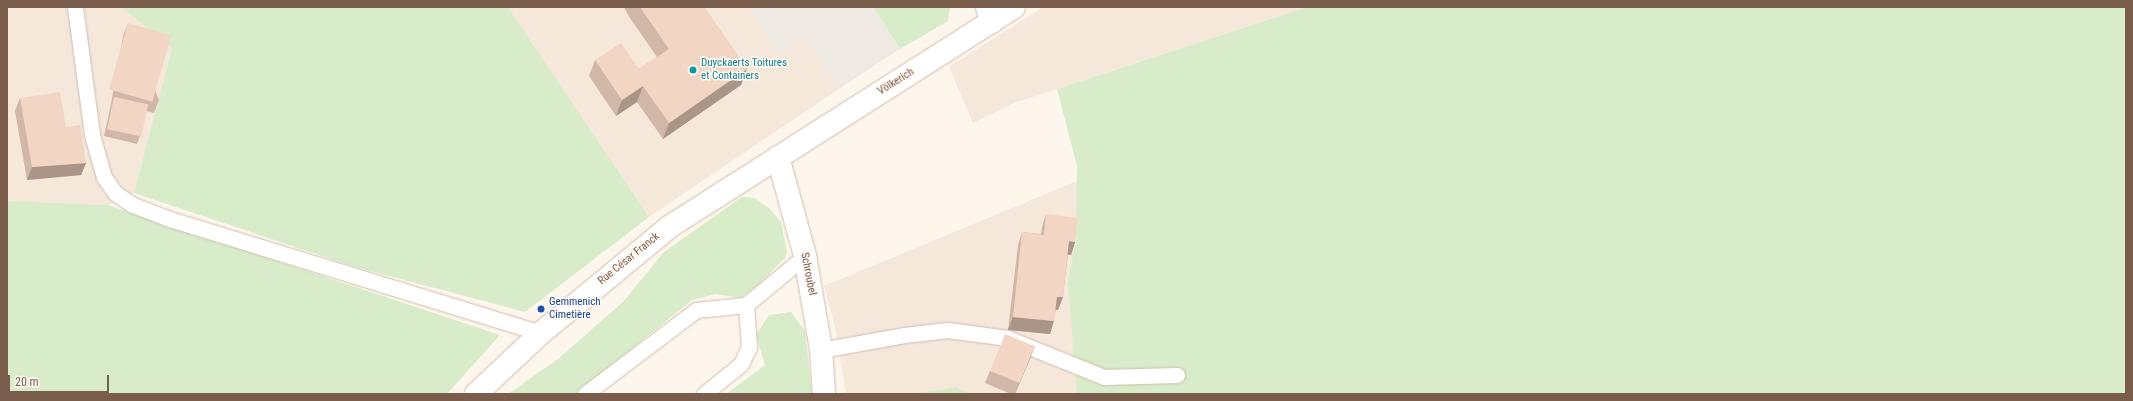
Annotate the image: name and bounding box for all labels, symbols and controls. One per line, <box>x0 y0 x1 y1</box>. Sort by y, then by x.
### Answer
place label: Duyckaerts Toitures et Containers <box>701 57 787 83</box>
marker: Duyckaerts Toitures et Containers <box>688 65 698 75</box>
street label: Völkerich <box>875 66 917 98</box>
street label: Rue César Franck <box>596 230 662 288</box>
street label: Schroubel <box>797 251 819 297</box>
place label: Gemmenich Cimetière <box>549 296 601 322</box>
marker: Gemmenich Cimetière <box>536 304 546 314</box>
scale bar <box>10 367 111 393</box>
text: 20 m <box>15 375 39 389</box>

